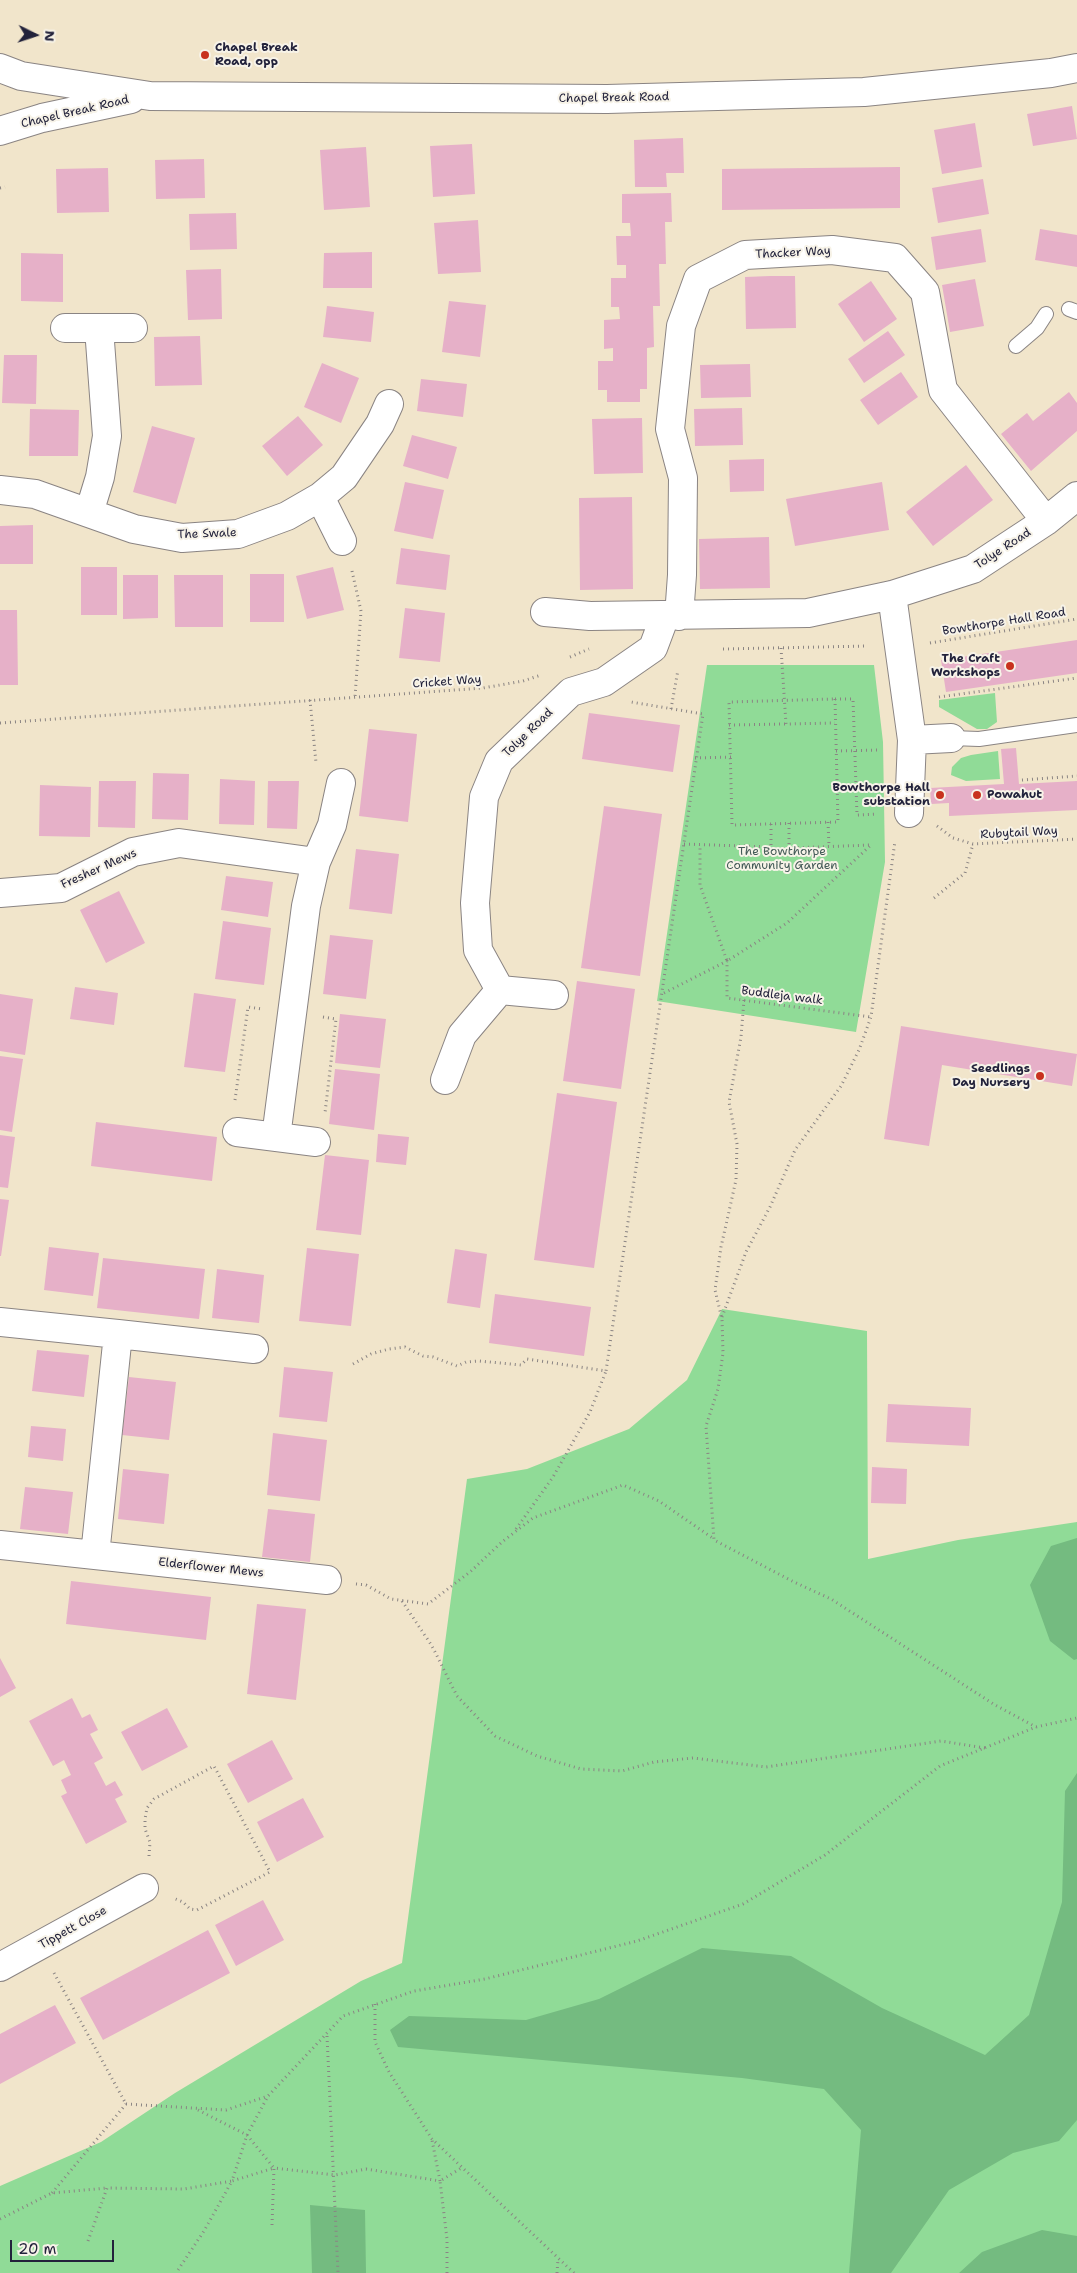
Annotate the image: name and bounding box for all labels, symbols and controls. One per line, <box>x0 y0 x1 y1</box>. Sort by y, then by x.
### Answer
north arrow <box>10 10 60 60</box>
text: N <box>41 30 59 42</box>
place label: Chapel Break Road, opp <box>215 41 298 69</box>
marker: Chapel Break Road, opp <box>199 49 211 61</box>
street label: Chapel Break Road <box>559 90 669 106</box>
street label: Chapel Break Road <box>20 93 130 131</box>
street label: Thacker Way <box>755 244 831 262</box>
street label: Tolye Road <box>972 525 1034 573</box>
street label: The Swale <box>177 526 237 542</box>
street label: Bowthorpe Hall Road <box>941 605 1067 639</box>
place label: The Craft Workshops <box>931 652 1000 680</box>
marker: The Craft Workshops <box>1004 660 1016 672</box>
street label: Cricket Way <box>412 672 482 692</box>
street label: Tolye Road <box>500 705 556 761</box>
place label: Bowthorpe Hall substation <box>832 781 930 809</box>
place label: Powahut <box>987 788 1042 802</box>
marker: Bowthorpe Hall substation <box>934 789 946 801</box>
marker: Powahut <box>971 789 983 801</box>
street label: Rubytail Way <box>980 824 1058 842</box>
park label: The Bowthorpe Community Garden <box>726 845 838 873</box>
street label: Fresher Mews <box>59 846 139 892</box>
street label: Buddleja walk <box>740 984 824 1008</box>
place label: Seedlings Day Nursery <box>952 1062 1030 1090</box>
marker: Seedlings Day Nursery <box>1034 1070 1046 1082</box>
street label: Elderflower Mews <box>158 1555 264 1581</box>
street label: Tippett Close <box>36 1903 110 1953</box>
scale bar <box>12 2230 116 2262</box>
text: 20 m <box>18 2239 57 2259</box>

